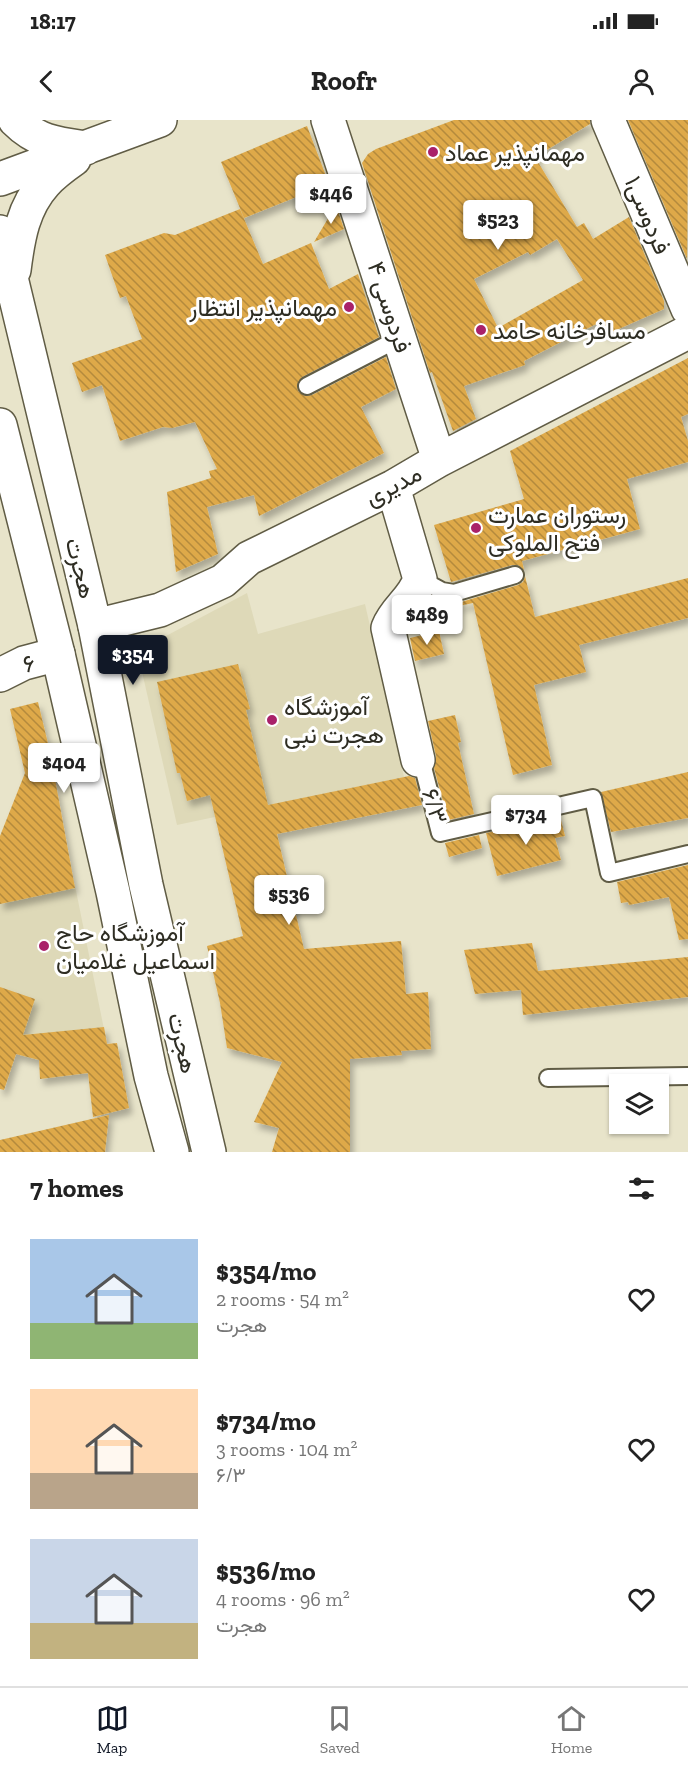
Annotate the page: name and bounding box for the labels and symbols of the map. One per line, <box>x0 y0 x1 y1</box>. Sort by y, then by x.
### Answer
place label: مهمانپذیر عماد <box>445 138 585 169</box>
marker: مهمانپذیر عماد <box>426 145 440 159</box>
street label: فردوسی۱ <box>618 172 677 259</box>
pin: $446 <box>295 174 367 225</box>
pin: $523 <box>462 200 534 251</box>
street label: فردوسی ۴ <box>361 258 418 357</box>
place label: مهمانپذير انتظار <box>188 293 337 324</box>
marker: مهمانپذير انتظار <box>342 300 356 314</box>
place label: مسافرخانه حامد <box>493 316 646 346</box>
marker: مسافرخانه حامد <box>474 323 488 337</box>
street label: مدیری <box>360 458 427 513</box>
place label: رستوران عمارت فتح الملوکی <box>488 500 626 560</box>
marker: رستوران عمارت فتح الملوکی <box>469 521 483 535</box>
street label: هجرت <box>59 535 102 602</box>
pin: $489 <box>391 595 463 646</box>
pin: $354 <box>97 635 169 686</box>
street label: ۶ <box>19 647 39 679</box>
place label: آموزشگاه هجرت نبی <box>284 692 384 750</box>
marker: آموزشگاه هجرت نبی <box>265 713 279 727</box>
pin: $404 <box>28 743 100 794</box>
street label: ۶/۳ <box>416 785 454 827</box>
pin: $734 <box>490 795 562 846</box>
pin: $536 <box>253 875 325 926</box>
place label: آموزشگاه حاج اسماعیل غلامیان <box>56 918 215 975</box>
marker: آموزشگاه حاج اسماعیل غلامیان <box>37 939 51 953</box>
street label: هجرت <box>161 1010 204 1076</box>

